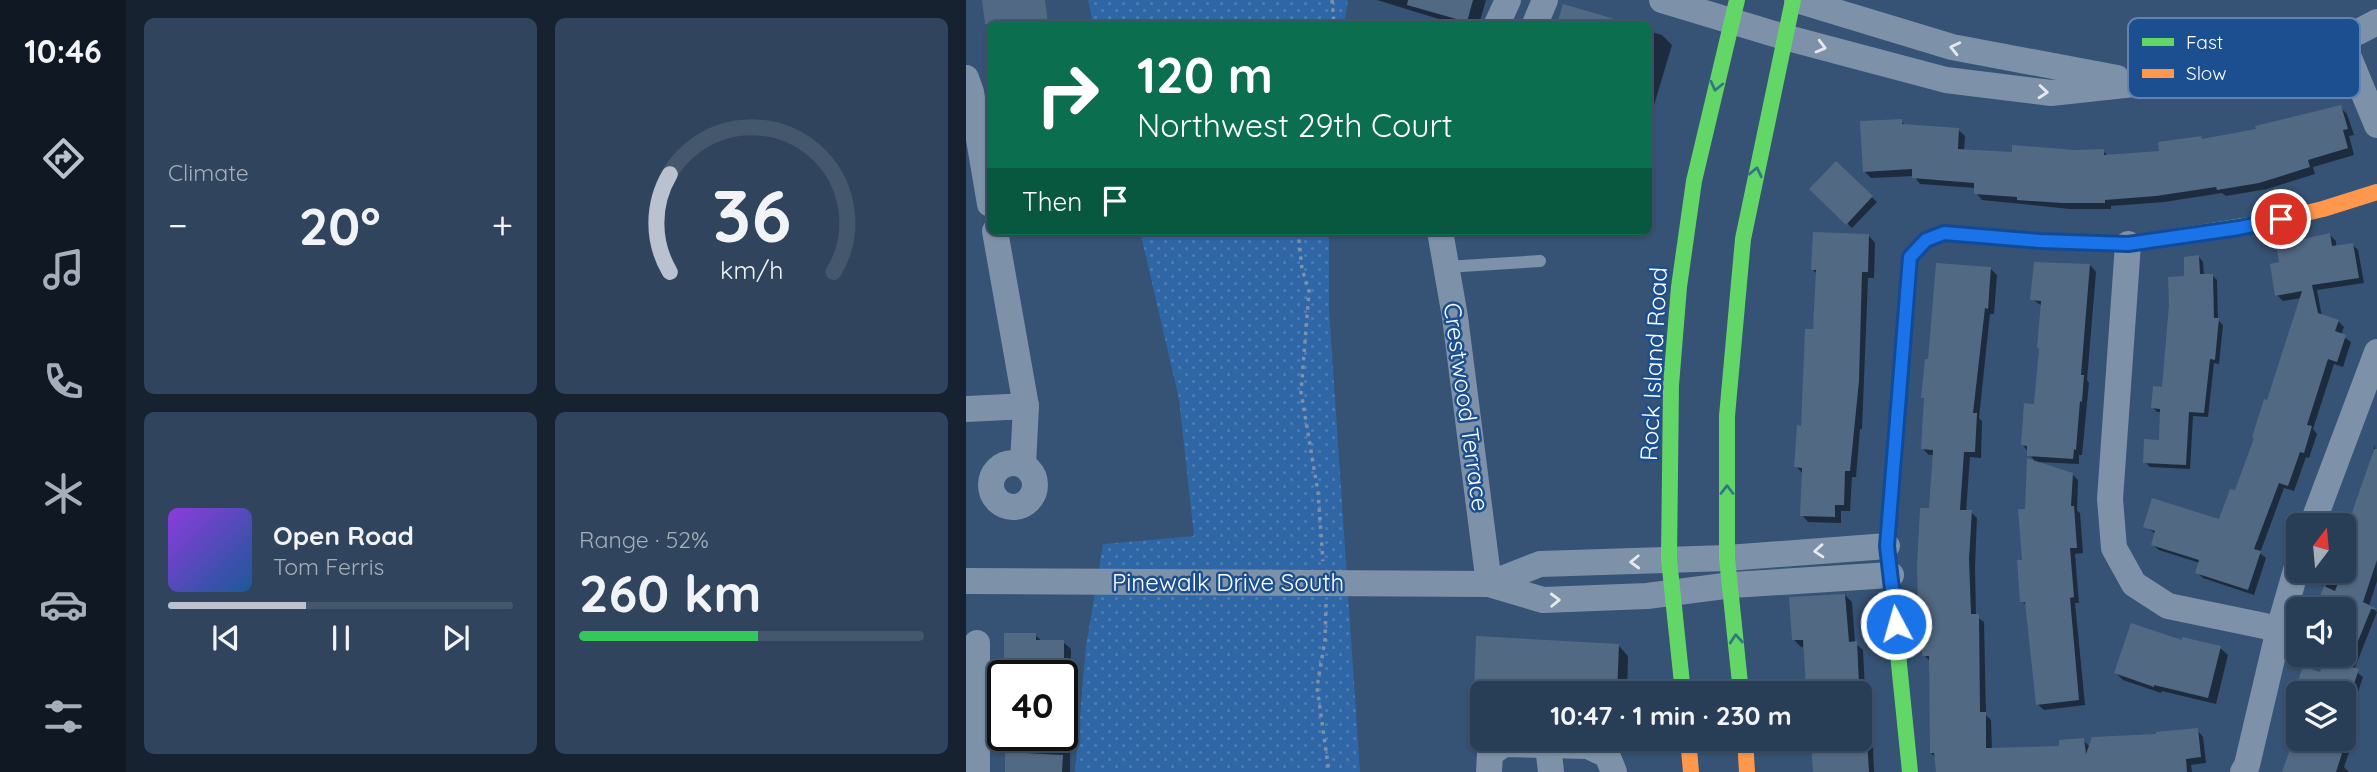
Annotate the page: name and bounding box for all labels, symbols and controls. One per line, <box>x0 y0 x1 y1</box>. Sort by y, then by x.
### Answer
legend <box>2128 18 2360 98</box>
text: Fast <box>2186 30 2223 54</box>
text: 10:46 <box>24 31 102 71</box>
one-way arrow <box>1815 39 1827 53</box>
one-way arrow <box>1949 41 1961 56</box>
text: 120 m <box>1137 44 1273 105</box>
icon: right <box>1022 49 1113 140</box>
text: Slow <box>2186 61 2227 85</box>
one-way arrow <box>1710 80 1725 92</box>
one-way arrow <box>2038 84 2049 99</box>
text: Northwest 29th Court <box>1137 105 1453 145</box>
icon: directions <box>39 134 88 183</box>
text: Climate <box>168 158 249 187</box>
one-way arrow <box>1748 166 1763 178</box>
text: 36 <box>712 169 791 260</box>
icon: arrive <box>1096 182 1134 220</box>
text: Then <box>1022 185 1082 218</box>
pin <box>2251 189 2311 249</box>
text: 20° <box>299 193 381 258</box>
icon: arrive <box>2262 200 2300 238</box>
text: − <box>168 201 188 249</box>
text: + <box>492 201 513 249</box>
icon: music <box>39 245 88 294</box>
text: km/h <box>720 254 783 285</box>
street label: Rock Island Road <box>1633 266 1673 462</box>
street label: Crestwood Terrace <box>1437 301 1496 513</box>
icon: phone <box>39 357 88 406</box>
icon: climate <box>39 469 88 518</box>
one-way arrow <box>1719 484 1735 495</box>
north arrow <box>2286 513 2356 583</box>
map controls <box>2286 513 2356 751</box>
text: Open Road <box>273 519 414 552</box>
text: Range · 52% <box>579 525 709 554</box>
one-way arrow <box>1814 543 1825 558</box>
text: Tom Ferris <box>273 552 384 581</box>
one-way arrow <box>1629 554 1640 569</box>
text: 260 km <box>579 560 761 625</box>
street label: Pinewalk Drive South <box>1112 567 1344 597</box>
icon: car <box>39 580 88 629</box>
position arrow <box>1859 587 1933 661</box>
one-way arrow <box>1550 592 1561 607</box>
button: sound <box>2286 597 2356 667</box>
icon: previous <box>207 619 245 657</box>
icon: pause <box>322 619 360 657</box>
icon: next <box>437 619 475 657</box>
one-way arrow <box>1729 633 1744 644</box>
speed limit sign: 40 <box>987 660 1078 751</box>
button: layers <box>2286 681 2356 751</box>
icon: filters <box>39 692 88 741</box>
text: 10:47 · 1 min · 230 m <box>1550 699 1792 732</box>

